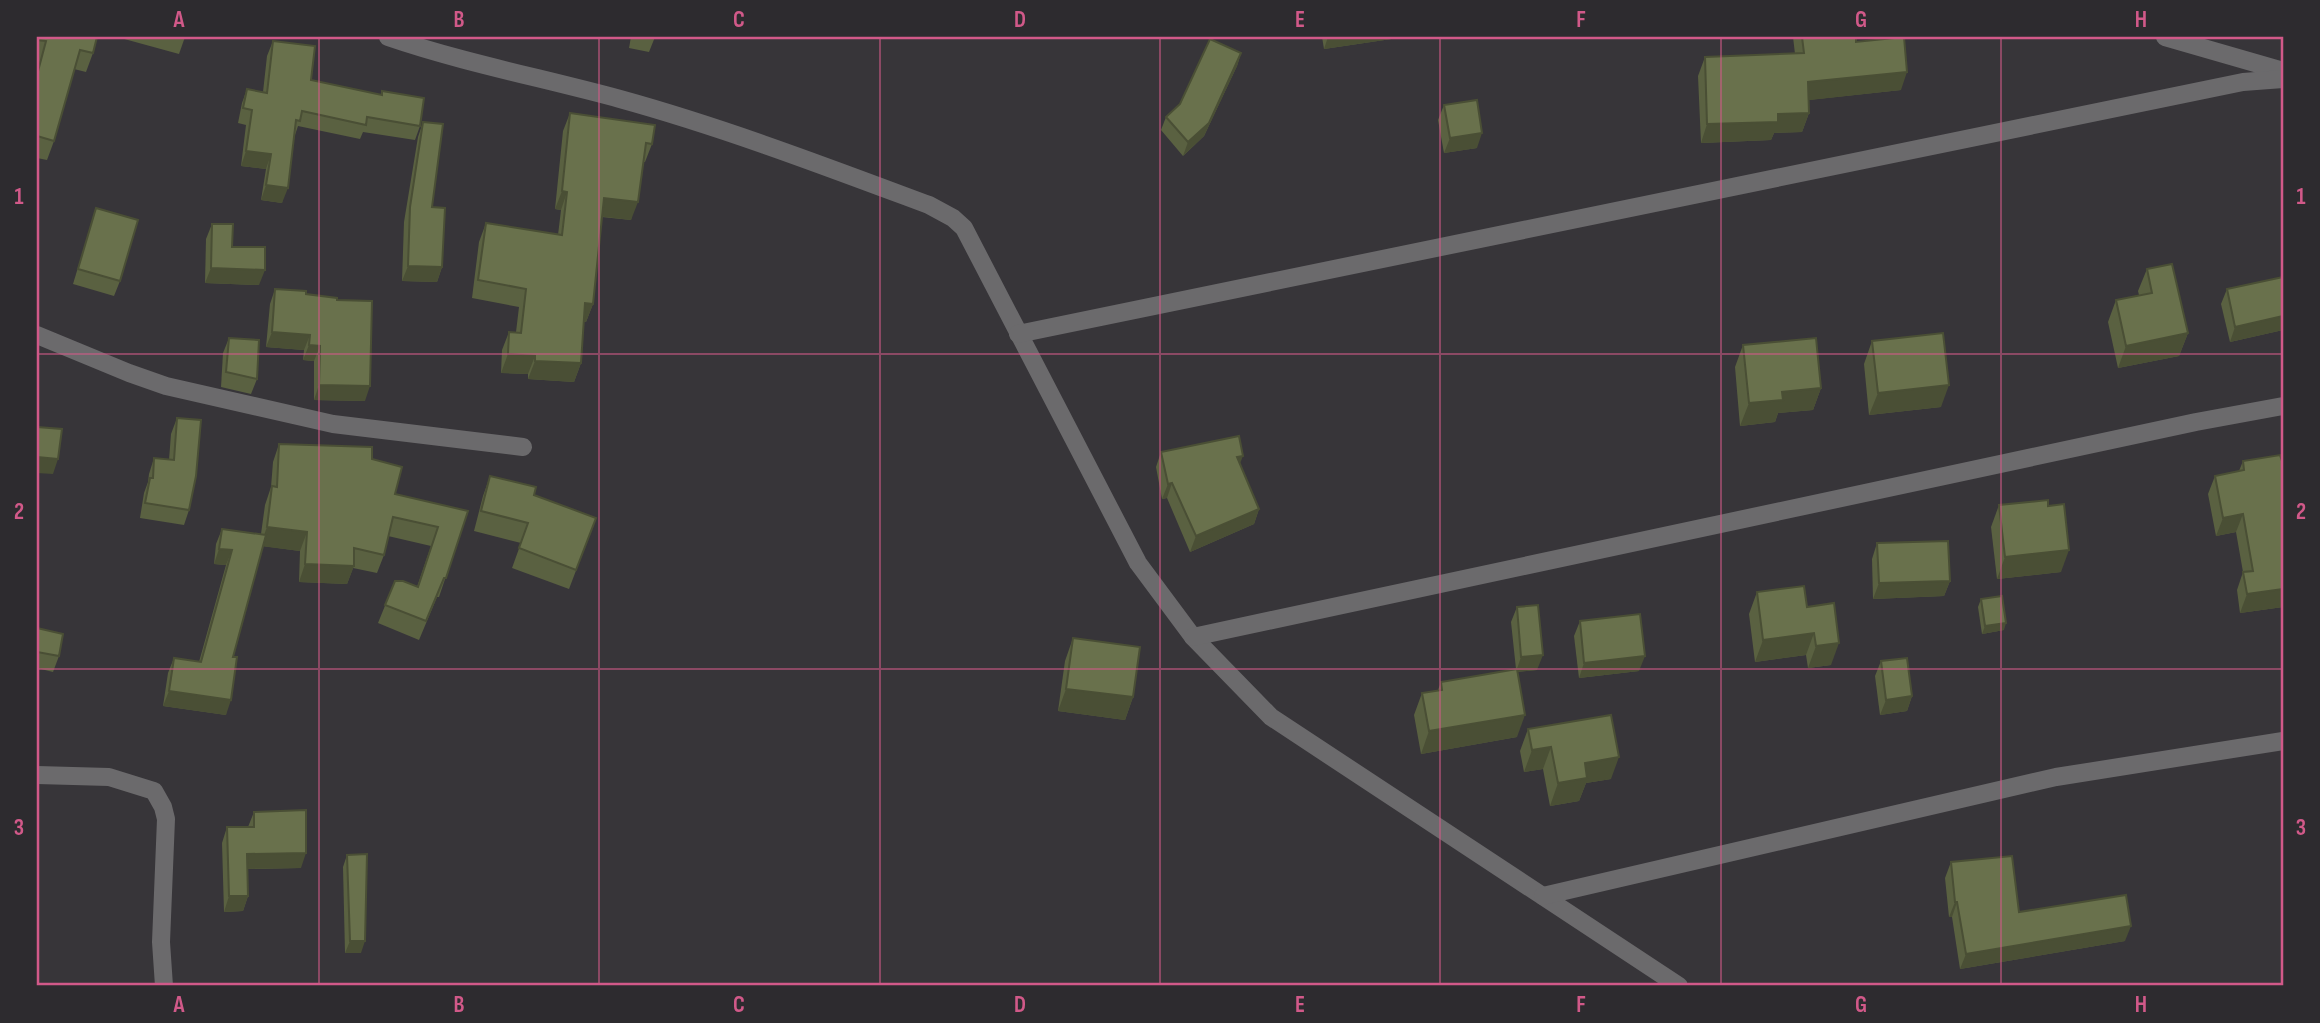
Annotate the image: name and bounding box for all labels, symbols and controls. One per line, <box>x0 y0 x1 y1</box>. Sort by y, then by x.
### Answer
text: A <box>173 6 186 34</box>
text: B <box>454 6 465 34</box>
text: C <box>733 6 745 34</box>
text: D <box>1014 6 1026 34</box>
text: E <box>1295 6 1305 34</box>
text: F <box>1576 6 1586 34</box>
text: G <box>1855 6 1867 34</box>
text: H <box>2135 6 2147 34</box>
text: 1 <box>14 183 24 211</box>
text: 1 <box>2296 183 2306 211</box>
text: 2 <box>14 498 24 526</box>
text: 2 <box>2296 498 2306 526</box>
text: 3 <box>14 814 24 842</box>
text: 3 <box>2296 814 2306 842</box>
text: A <box>173 991 186 1019</box>
text: B <box>454 991 465 1019</box>
text: C <box>733 991 745 1019</box>
text: D <box>1014 991 1026 1019</box>
text: E <box>1295 991 1305 1019</box>
text: F <box>1576 991 1586 1019</box>
text: G <box>1855 991 1867 1019</box>
text: H <box>2135 991 2147 1019</box>

